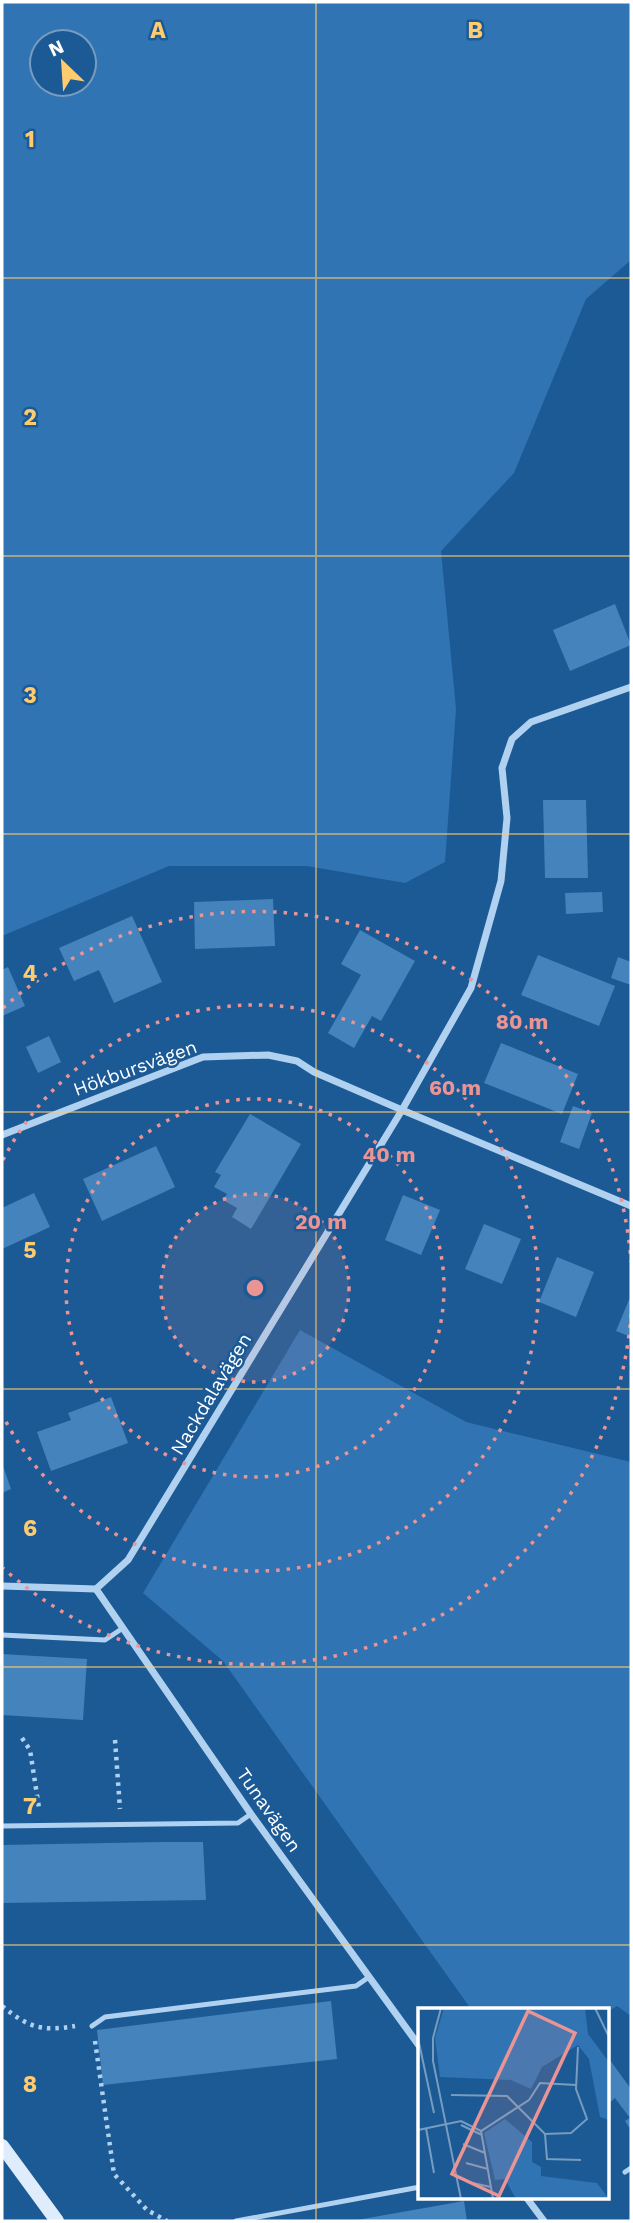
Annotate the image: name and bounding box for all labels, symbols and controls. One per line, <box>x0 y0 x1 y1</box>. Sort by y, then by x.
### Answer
text: A <box>150 17 166 44</box>
text: B <box>467 17 483 44</box>
north arrow <box>28 28 98 98</box>
text: N <box>45 35 67 61</box>
text: 1 <box>25 126 35 153</box>
text: 2 <box>23 404 37 431</box>
text: 3 <box>23 682 37 709</box>
text: 4 <box>23 960 38 987</box>
text: 80 m <box>496 1009 548 1034</box>
street label: Hökbursvägen <box>70 1035 200 1101</box>
text: 60 m <box>429 1075 481 1100</box>
text: 40 m <box>363 1142 415 1167</box>
text: 20 m <box>295 1209 347 1234</box>
text: 5 <box>23 1237 37 1264</box>
centre of rings <box>243 1276 267 1300</box>
street label: Nackdalavägen <box>166 1329 256 1459</box>
text: 6 <box>23 1515 37 1542</box>
street label: Tunavägen <box>232 1764 306 1856</box>
text: 7 <box>23 1793 37 1820</box>
inset map <box>418 2008 608 2198</box>
text: 8 <box>23 2071 37 2098</box>

